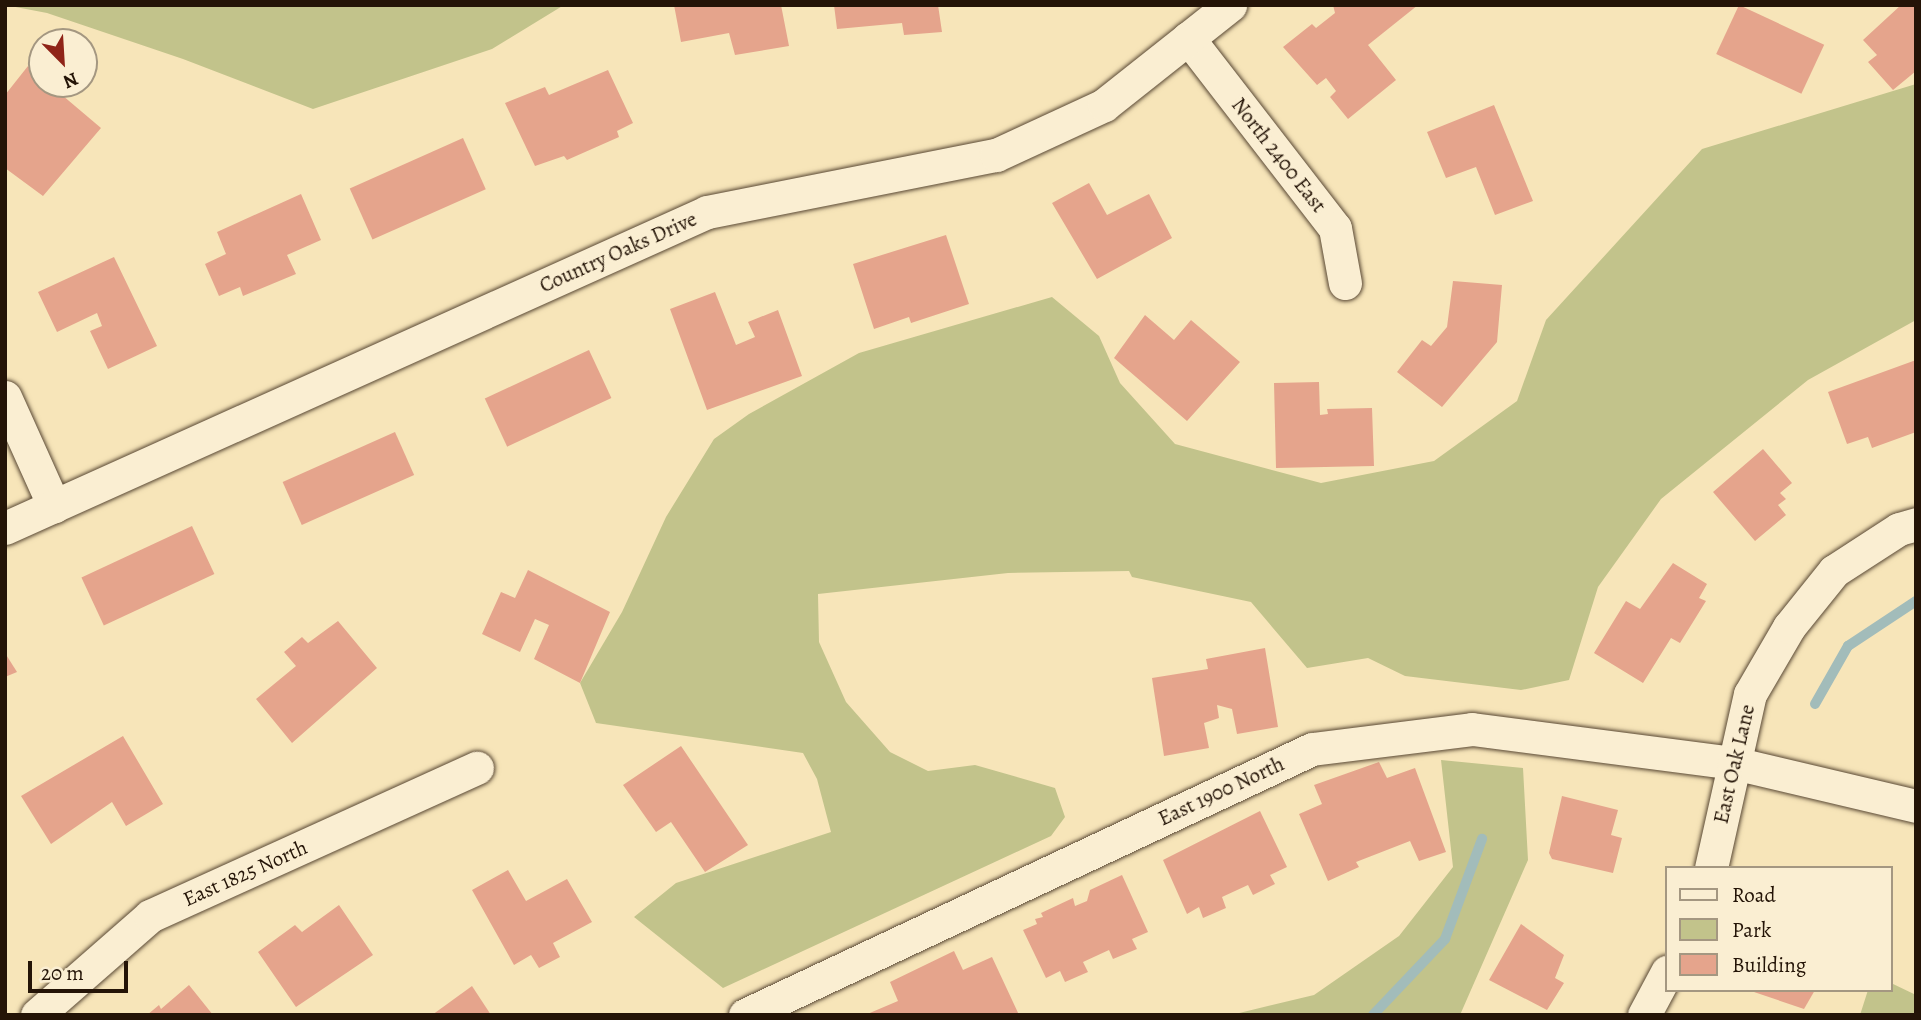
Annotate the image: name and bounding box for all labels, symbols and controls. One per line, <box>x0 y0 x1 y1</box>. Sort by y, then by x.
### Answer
north arrow <box>28 28 98 98</box>
text: N <box>59 66 82 95</box>
street label: North 2400 East <box>1226 93 1332 217</box>
street label: Country Oaks Drive <box>536 206 700 298</box>
street label: East Oak Lane <box>1708 702 1760 826</box>
street label: East 1900 North <box>1154 751 1288 831</box>
street label: East 1825 North <box>179 834 311 912</box>
legend <box>1666 866 1893 992</box>
text: Road <box>1732 881 1776 909</box>
text: Park <box>1732 916 1771 944</box>
scale bar <box>32 946 131 990</box>
text: Building <box>1732 951 1806 979</box>
text: 20 m <box>41 959 84 987</box>

